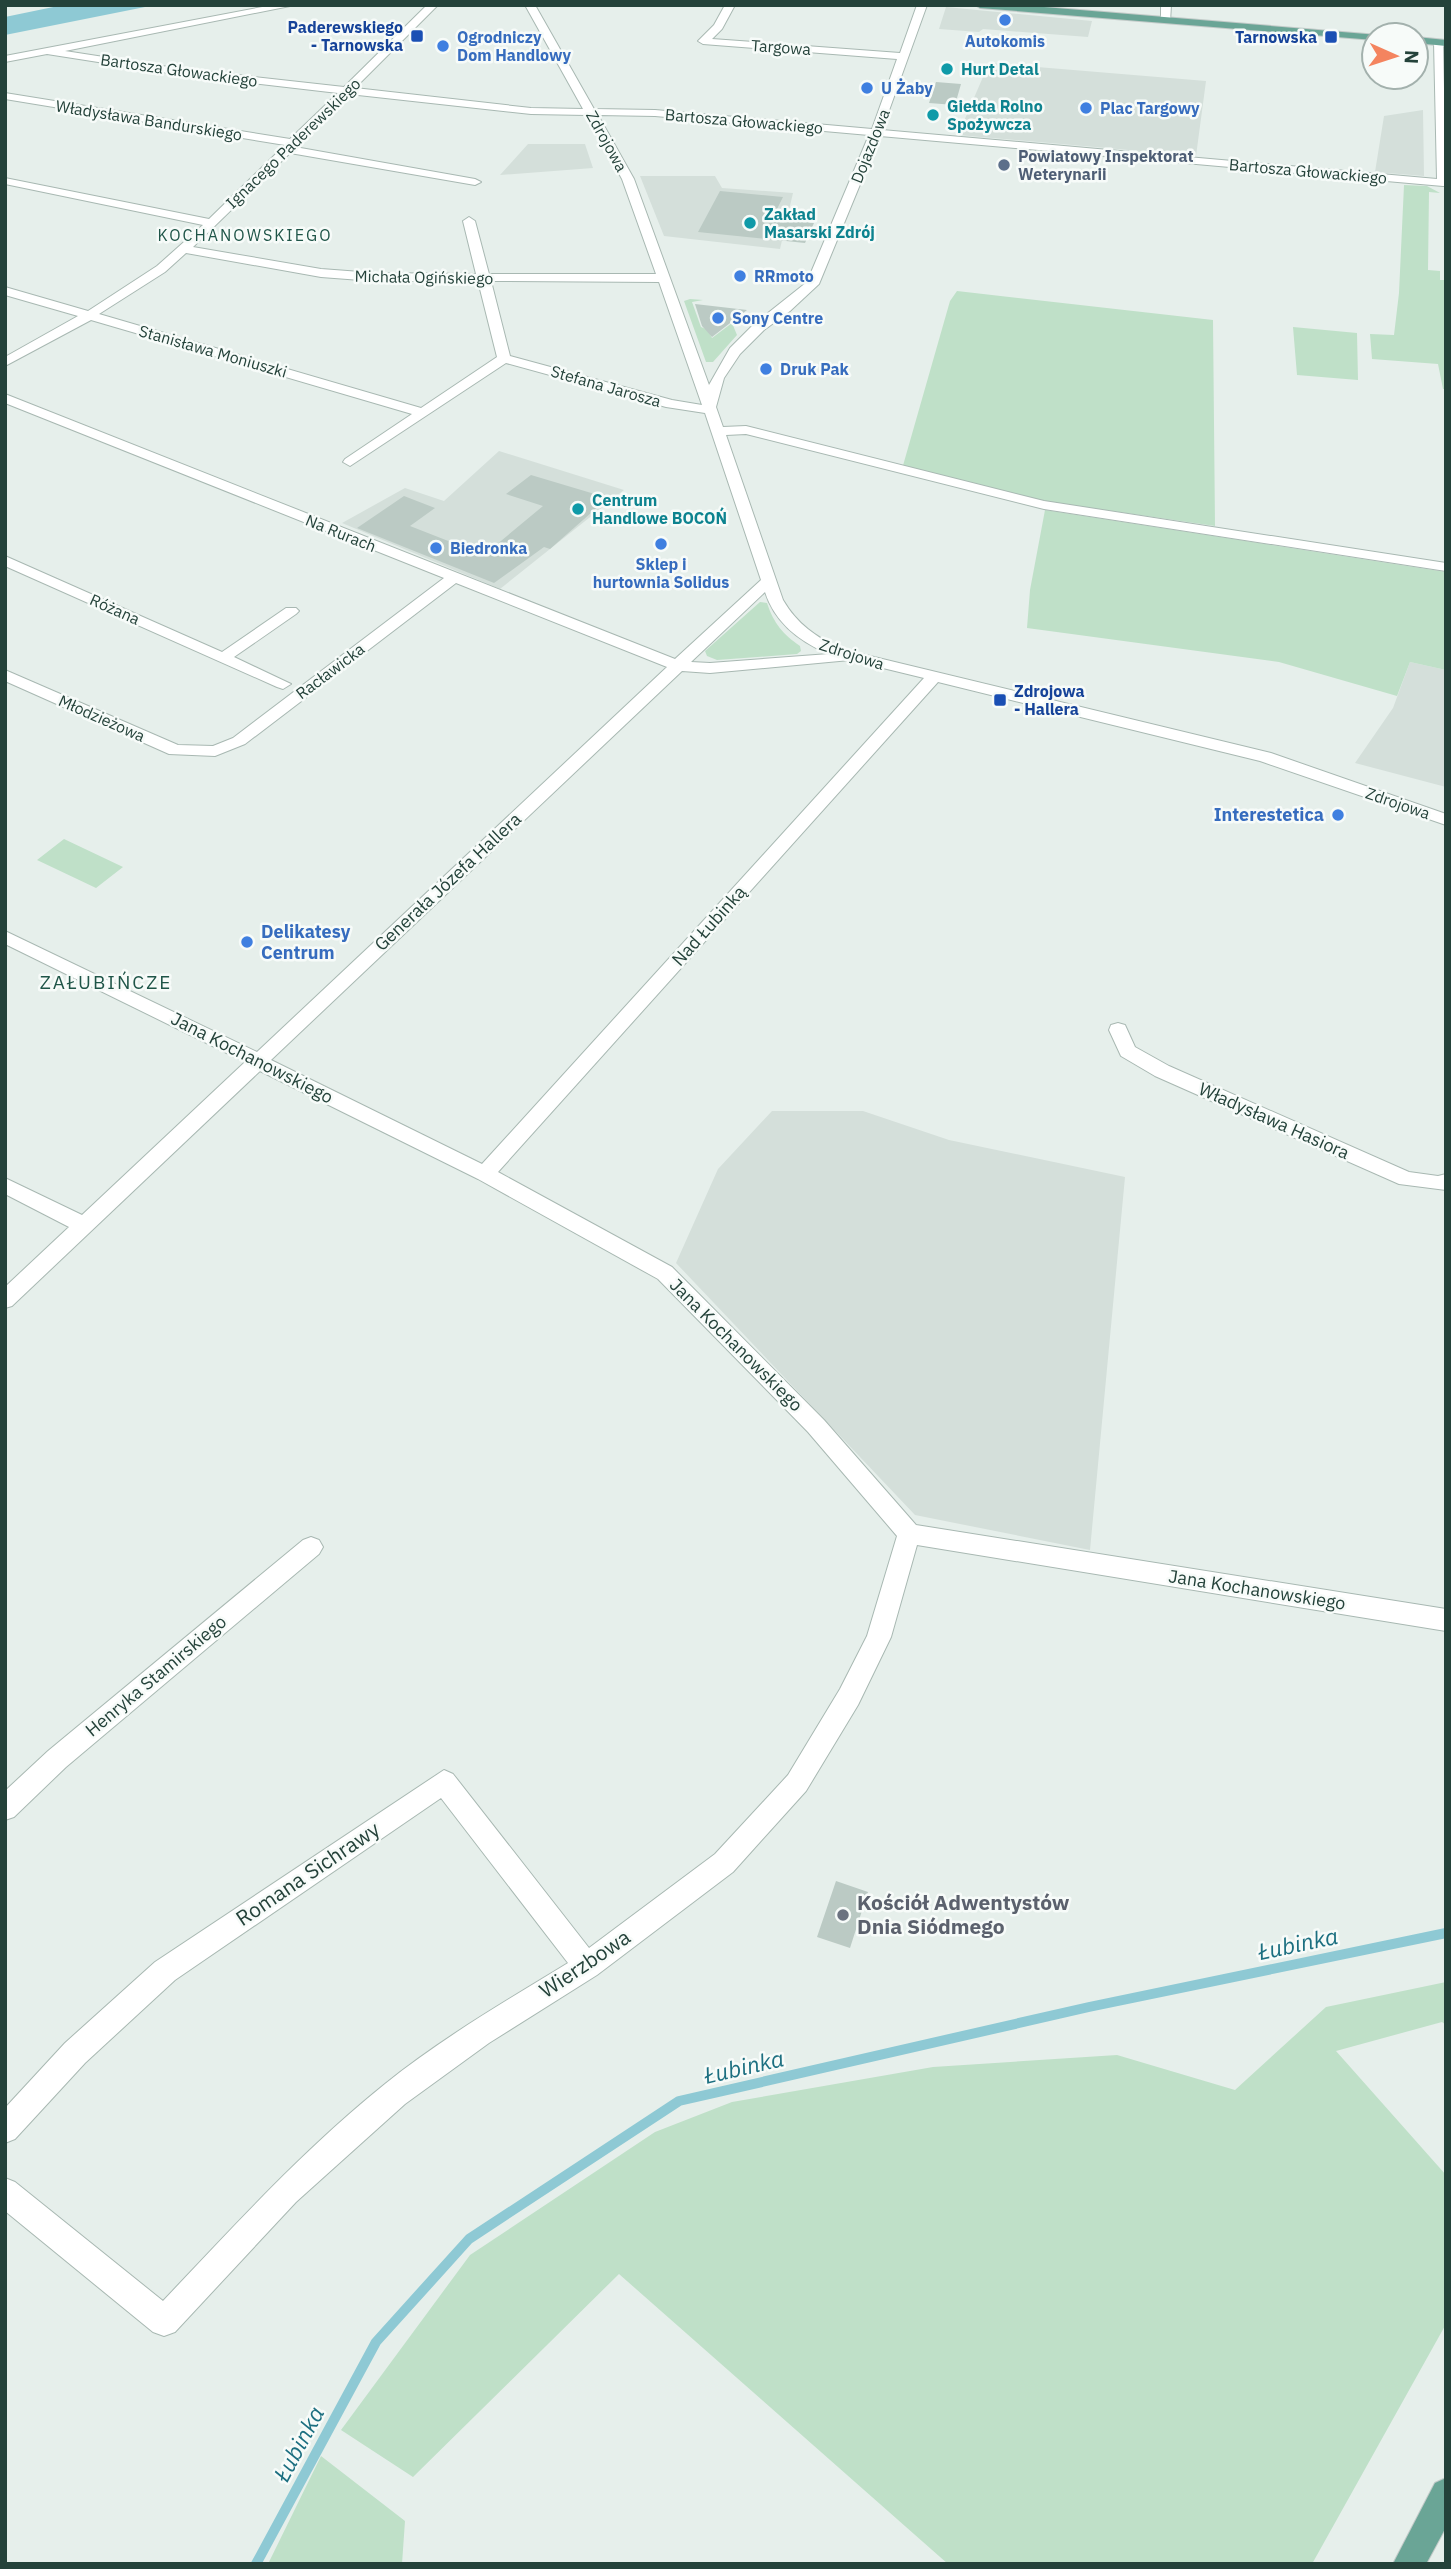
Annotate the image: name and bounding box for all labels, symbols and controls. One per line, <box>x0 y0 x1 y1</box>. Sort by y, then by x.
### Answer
marker: Autokomis <box>997 12 1013 28</box>
place label: Paderewskiego - Tarnowska <box>288 17 403 55</box>
north arrow <box>1360 21 1430 91</box>
place label: Ogrodniczy Dom Handlowy <box>457 27 571 65</box>
place label: Tarnowska <box>1235 27 1317 47</box>
marker: Paderewskiego - Tarnowska <box>409 28 425 44</box>
marker: Tarnowska <box>1323 29 1339 45</box>
place label: Autokomis <box>965 31 1045 51</box>
street label: Targowa <box>750 35 812 59</box>
marker: Ogrodniczy Dom Handlowy <box>435 38 451 54</box>
street label: Bartosza Głowackiego <box>99 49 259 91</box>
text: N <box>1400 49 1424 64</box>
place label: Hurt Detal <box>961 59 1039 79</box>
marker: Hurt Detal <box>939 61 955 77</box>
street label: Ignacego Paderewskiego <box>221 73 365 213</box>
place label: U Żaby <box>881 78 933 98</box>
marker: U Żaby <box>859 80 875 96</box>
street label: Władysława Bandurskiego <box>54 95 244 145</box>
place label: Giełda Rolno Spożywcza <box>947 96 1043 134</box>
place label: Plac Targowy <box>1100 98 1200 118</box>
marker: Plac Targowy <box>1078 100 1094 116</box>
street label: Bartosza Głowackiego <box>664 104 824 138</box>
street label: Dojazdowa <box>846 106 894 186</box>
street label: Zdrojowa <box>582 107 632 175</box>
marker: Giełda Rolno Spożywcza <box>925 107 941 123</box>
place label: Powiatowy Inspektorat Weterynarii <box>1018 146 1194 184</box>
street label: Bartosza Głowackiego <box>1228 154 1388 188</box>
marker: Powiatowy Inspektorat Weterynarii <box>996 157 1012 173</box>
place label: Zakład Masarski Zdrój <box>764 204 875 242</box>
marker: Zakład Masarski Zdrój <box>742 215 758 231</box>
district label: KOCHANOWSKIEGO <box>157 225 333 245</box>
street label: Michała Ogińskiego <box>355 266 494 288</box>
place label: RRmoto <box>754 266 814 286</box>
marker: RRmoto <box>732 268 748 284</box>
place label: Sony Centre <box>732 308 823 328</box>
marker: Sony Centre <box>710 310 726 326</box>
street label: Stanisława Moniuszki <box>137 320 289 382</box>
place label: Druk Pak <box>780 359 850 379</box>
street label: Stefana Jarosza <box>549 361 664 411</box>
marker: Druk Pak <box>758 361 774 377</box>
place label: Centrum Handlowe BOCOŃ <box>592 490 727 528</box>
marker: Centrum Handlowe BOCOŃ <box>570 501 586 517</box>
street label: Na Rurach <box>303 510 379 556</box>
marker: Sklep i hurtownia Solidus <box>653 536 669 552</box>
place label: Biedronka <box>450 538 527 558</box>
marker: Biedronka <box>428 540 444 556</box>
place label: Sklep i hurtownia Solidus <box>593 554 729 592</box>
street label: Różana <box>87 589 143 629</box>
street label: Zdrojowa <box>817 634 887 674</box>
street label: Racławicka <box>292 638 369 703</box>
place label: Zdrojowa - Hallera <box>1014 681 1085 719</box>
street label: Młodzieżowa <box>56 690 149 746</box>
marker: Zdrojowa - Hallera <box>992 692 1008 708</box>
street label: Zdrojowa <box>1363 783 1433 823</box>
place label: Interestetica <box>1214 803 1324 826</box>
street label: Generała Józefa Hallera <box>369 807 526 956</box>
marker: Interestetica <box>1330 807 1346 823</box>
street label: Nad Łubinką <box>666 880 751 971</box>
place label: Delikatesy Centrum <box>261 920 351 964</box>
marker: Delikatesy Centrum <box>239 934 255 950</box>
district label: ZAŁUBIŃCZE <box>40 970 172 994</box>
street label: Jana Kochanowskiego <box>167 1007 337 1108</box>
street label: Władysława Hasiora <box>1195 1077 1354 1164</box>
street label: Jana Kochanowskiego <box>665 1273 808 1416</box>
street label: Jana Kochanowskiego <box>1167 1564 1347 1615</box>
street label: Henryka Stamirskiego <box>80 1610 231 1741</box>
street label: Romana Sichrawy <box>230 1814 385 1932</box>
place label: Kościół Adwentystów Dnia Siódmego <box>857 1888 1070 1940</box>
marker: Kościół Adwentystów Dnia Siódmego <box>835 1907 851 1923</box>
water label: Łubinka <box>1254 1920 1341 1966</box>
street label: Wierzbowa <box>534 1923 635 2004</box>
water label: Łubinka <box>700 2042 787 2090</box>
water label: Łubinka <box>265 2401 330 2487</box>

